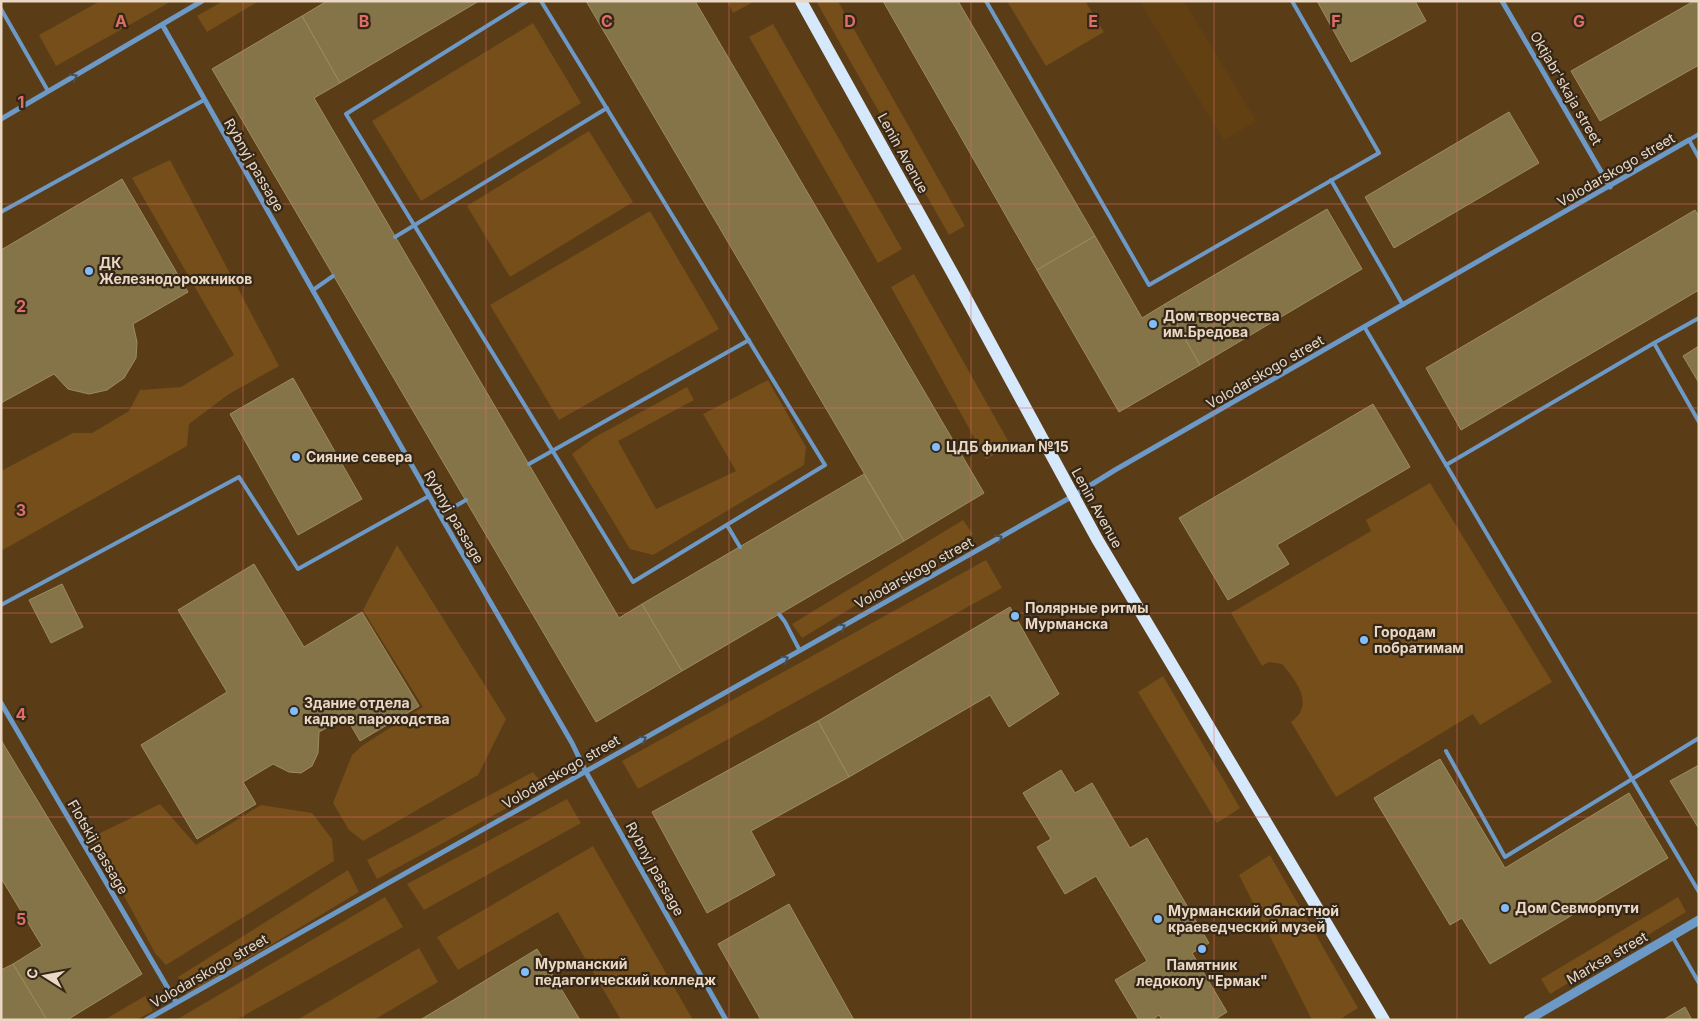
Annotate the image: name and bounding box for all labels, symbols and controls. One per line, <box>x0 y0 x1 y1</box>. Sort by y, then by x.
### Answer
text: A <box>115 11 127 31</box>
text: B <box>359 11 369 31</box>
text: C <box>601 11 613 31</box>
text: D <box>844 11 856 31</box>
text: E <box>1088 11 1098 31</box>
text: F <box>1331 11 1341 31</box>
text: G <box>1573 11 1585 31</box>
street label: Oktjabr'skaja street <box>1527 28 1606 148</box>
one-way arrow <box>68 73 77 83</box>
text: 1 <box>18 92 24 112</box>
street label: Lenin Avenue <box>874 110 932 196</box>
street label: Rybnyj passage <box>221 115 288 214</box>
street label: Volodarskogo street <box>1554 129 1678 210</box>
place label: ДК Железнодорожников <box>99 254 252 287</box>
marker: ДК Железнодорожников <box>83 265 95 277</box>
text: 2 <box>16 296 26 316</box>
place label: Дом творчества им.Бредова <box>1163 307 1280 340</box>
marker: Дом творчества им.Бредова <box>1147 318 1159 330</box>
street label: Volodarskogo street <box>1203 331 1327 412</box>
place label: ЦДБ филиал №15 <box>946 438 1069 455</box>
marker: ЦДБ филиал №15 <box>930 441 942 453</box>
place label: Сияние севера <box>306 448 412 465</box>
marker: Сияние севера <box>290 451 302 463</box>
street label: Lenin Avenue <box>1068 465 1126 551</box>
street label: Rybnyj passage <box>421 467 488 566</box>
text: 3 <box>16 500 26 520</box>
street label: Volodarskogo street <box>852 533 976 612</box>
one-way arrow <box>993 534 1002 544</box>
place label: Полярные ритмы Мурманска <box>1025 599 1149 632</box>
marker: Полярные ритмы Мурманска <box>1009 610 1021 622</box>
one-way arrow <box>837 623 846 633</box>
place label: Городам побратимам <box>1374 623 1464 656</box>
marker: Городам побратимам <box>1358 634 1370 646</box>
one-way arrow <box>779 655 788 665</box>
place label: Здание отдела кадров пароходства <box>304 694 450 727</box>
text: 4 <box>16 704 27 724</box>
marker: Здание отдела кадров пароходства <box>288 705 300 717</box>
street label: Volodarskogo street <box>499 731 623 812</box>
one-way arrow <box>638 735 647 745</box>
street label: Flotskij passage <box>65 796 132 897</box>
street label: Rybnyj passage <box>623 819 688 919</box>
place label: Дом Севморпути <box>1515 899 1639 916</box>
place label: Мурманский областной краеведческий музей <box>1168 902 1339 935</box>
marker: Дом Севморпути <box>1499 902 1511 914</box>
text: 5 <box>16 909 26 929</box>
marker: Мурманский областной краеведческий музей <box>1152 913 1164 925</box>
street label: Marksa street <box>1563 927 1651 988</box>
street label: Volodarskogo street <box>147 930 271 1011</box>
marker: Памятник ледоколу "Ермак" <box>1196 943 1208 955</box>
north arrow <box>20 951 70 1001</box>
place label: Мурманский педагогический колледж <box>535 955 716 988</box>
place label: Памятник ледоколу "Ермак" <box>1136 956 1268 989</box>
marker: Мурманский педагогический колледж <box>519 966 531 978</box>
text: С <box>22 967 41 980</box>

